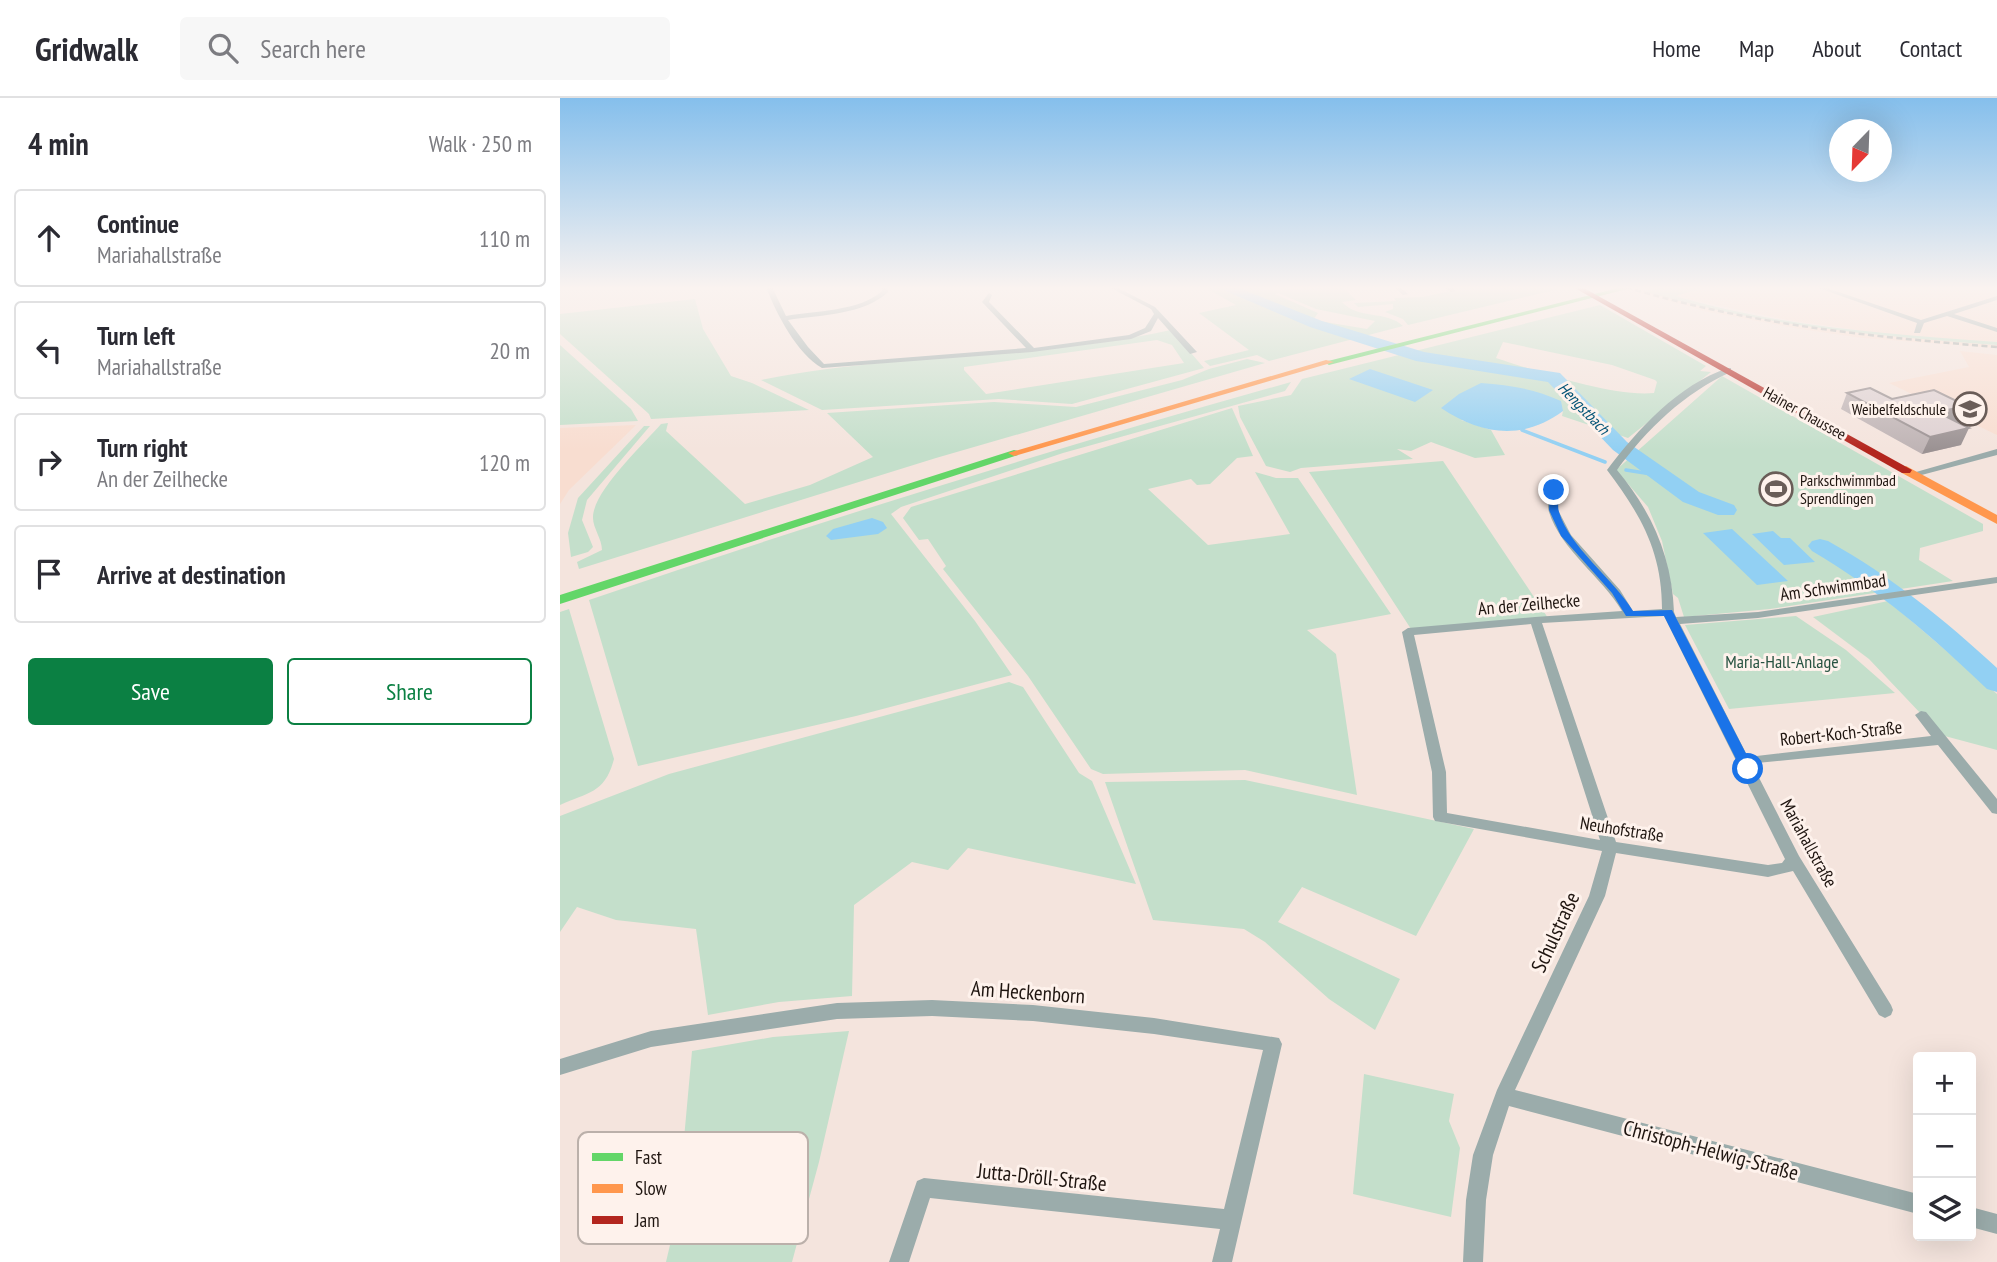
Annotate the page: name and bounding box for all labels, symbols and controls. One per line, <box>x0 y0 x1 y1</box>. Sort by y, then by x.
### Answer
search box <box>180 17 670 80</box>
text: Gridwalk <box>35 27 138 70</box>
icon: search <box>204 29 242 67</box>
text: Search here <box>260 32 366 65</box>
text: Home <box>1652 33 1701 64</box>
text: Map <box>1739 33 1774 64</box>
text: About <box>1812 33 1861 64</box>
text: Contact <box>1899 33 1962 64</box>
north arrow <box>1829 119 1892 182</box>
text: 4 min <box>28 124 89 163</box>
text: Walk · 250 m <box>429 129 532 158</box>
text: Continue <box>97 207 179 240</box>
icon: ahead <box>30 219 68 257</box>
text: 110 m <box>479 224 530 253</box>
text: Mariahallstraße <box>97 240 222 269</box>
text: Turn left <box>97 319 175 352</box>
icon: left <box>30 331 68 369</box>
text: 20 m <box>489 336 530 365</box>
text: Mariahallstraße <box>97 352 222 381</box>
water label: Hengstbach <box>1554 378 1614 439</box>
street label: Hainer Chaussee <box>1760 382 1850 444</box>
school or university icon: Weibelfeldschule <box>1951 390 1989 428</box>
place label: Weibelfeldschule <box>1852 399 1946 419</box>
text: Turn right <box>97 431 188 464</box>
icon: right <box>30 443 68 481</box>
text: 120 m <box>479 448 530 477</box>
text: An der Zeilhecke <box>97 464 228 493</box>
sports icon: Parkschwimmbad Sprendlingen <box>1757 470 1795 508</box>
place label: Parkschwimmbad Sprendlingen <box>1800 470 1896 508</box>
route end <box>1538 474 1569 505</box>
icon: arrive <box>30 555 68 593</box>
text: Arrive at destination <box>97 558 286 591</box>
street label: Am Schwimmbad <box>1778 568 1888 606</box>
street label: An der Zeilhecke <box>1477 588 1581 620</box>
park label: Maria-Hall-Anlage <box>1725 650 1839 673</box>
button: Save <box>28 658 273 725</box>
button: Share <box>287 658 532 725</box>
street label: Robert-Koch-Straße <box>1779 715 1903 751</box>
route start <box>1732 753 1763 784</box>
street label: Mariahallstraße <box>1775 795 1843 891</box>
street label: Neuhofstraße <box>1578 811 1666 847</box>
street label: Schulstraße <box>1525 887 1585 977</box>
street label: Am Heckenborn <box>970 975 1086 1009</box>
map controls <box>1913 1052 1976 1241</box>
button: + <box>1913 1052 1976 1115</box>
street label: Christoph-Helwig-Straße <box>1620 1114 1802 1186</box>
button: − <box>1913 1115 1976 1178</box>
legend <box>578 1132 808 1244</box>
text: Fast <box>635 1145 663 1169</box>
street label: Jutta-Dröll-Straße <box>975 1157 1108 1197</box>
text: Slow <box>635 1176 668 1200</box>
button: layers <box>1913 1178 1976 1241</box>
text: Jam <box>634 1208 660 1232</box>

